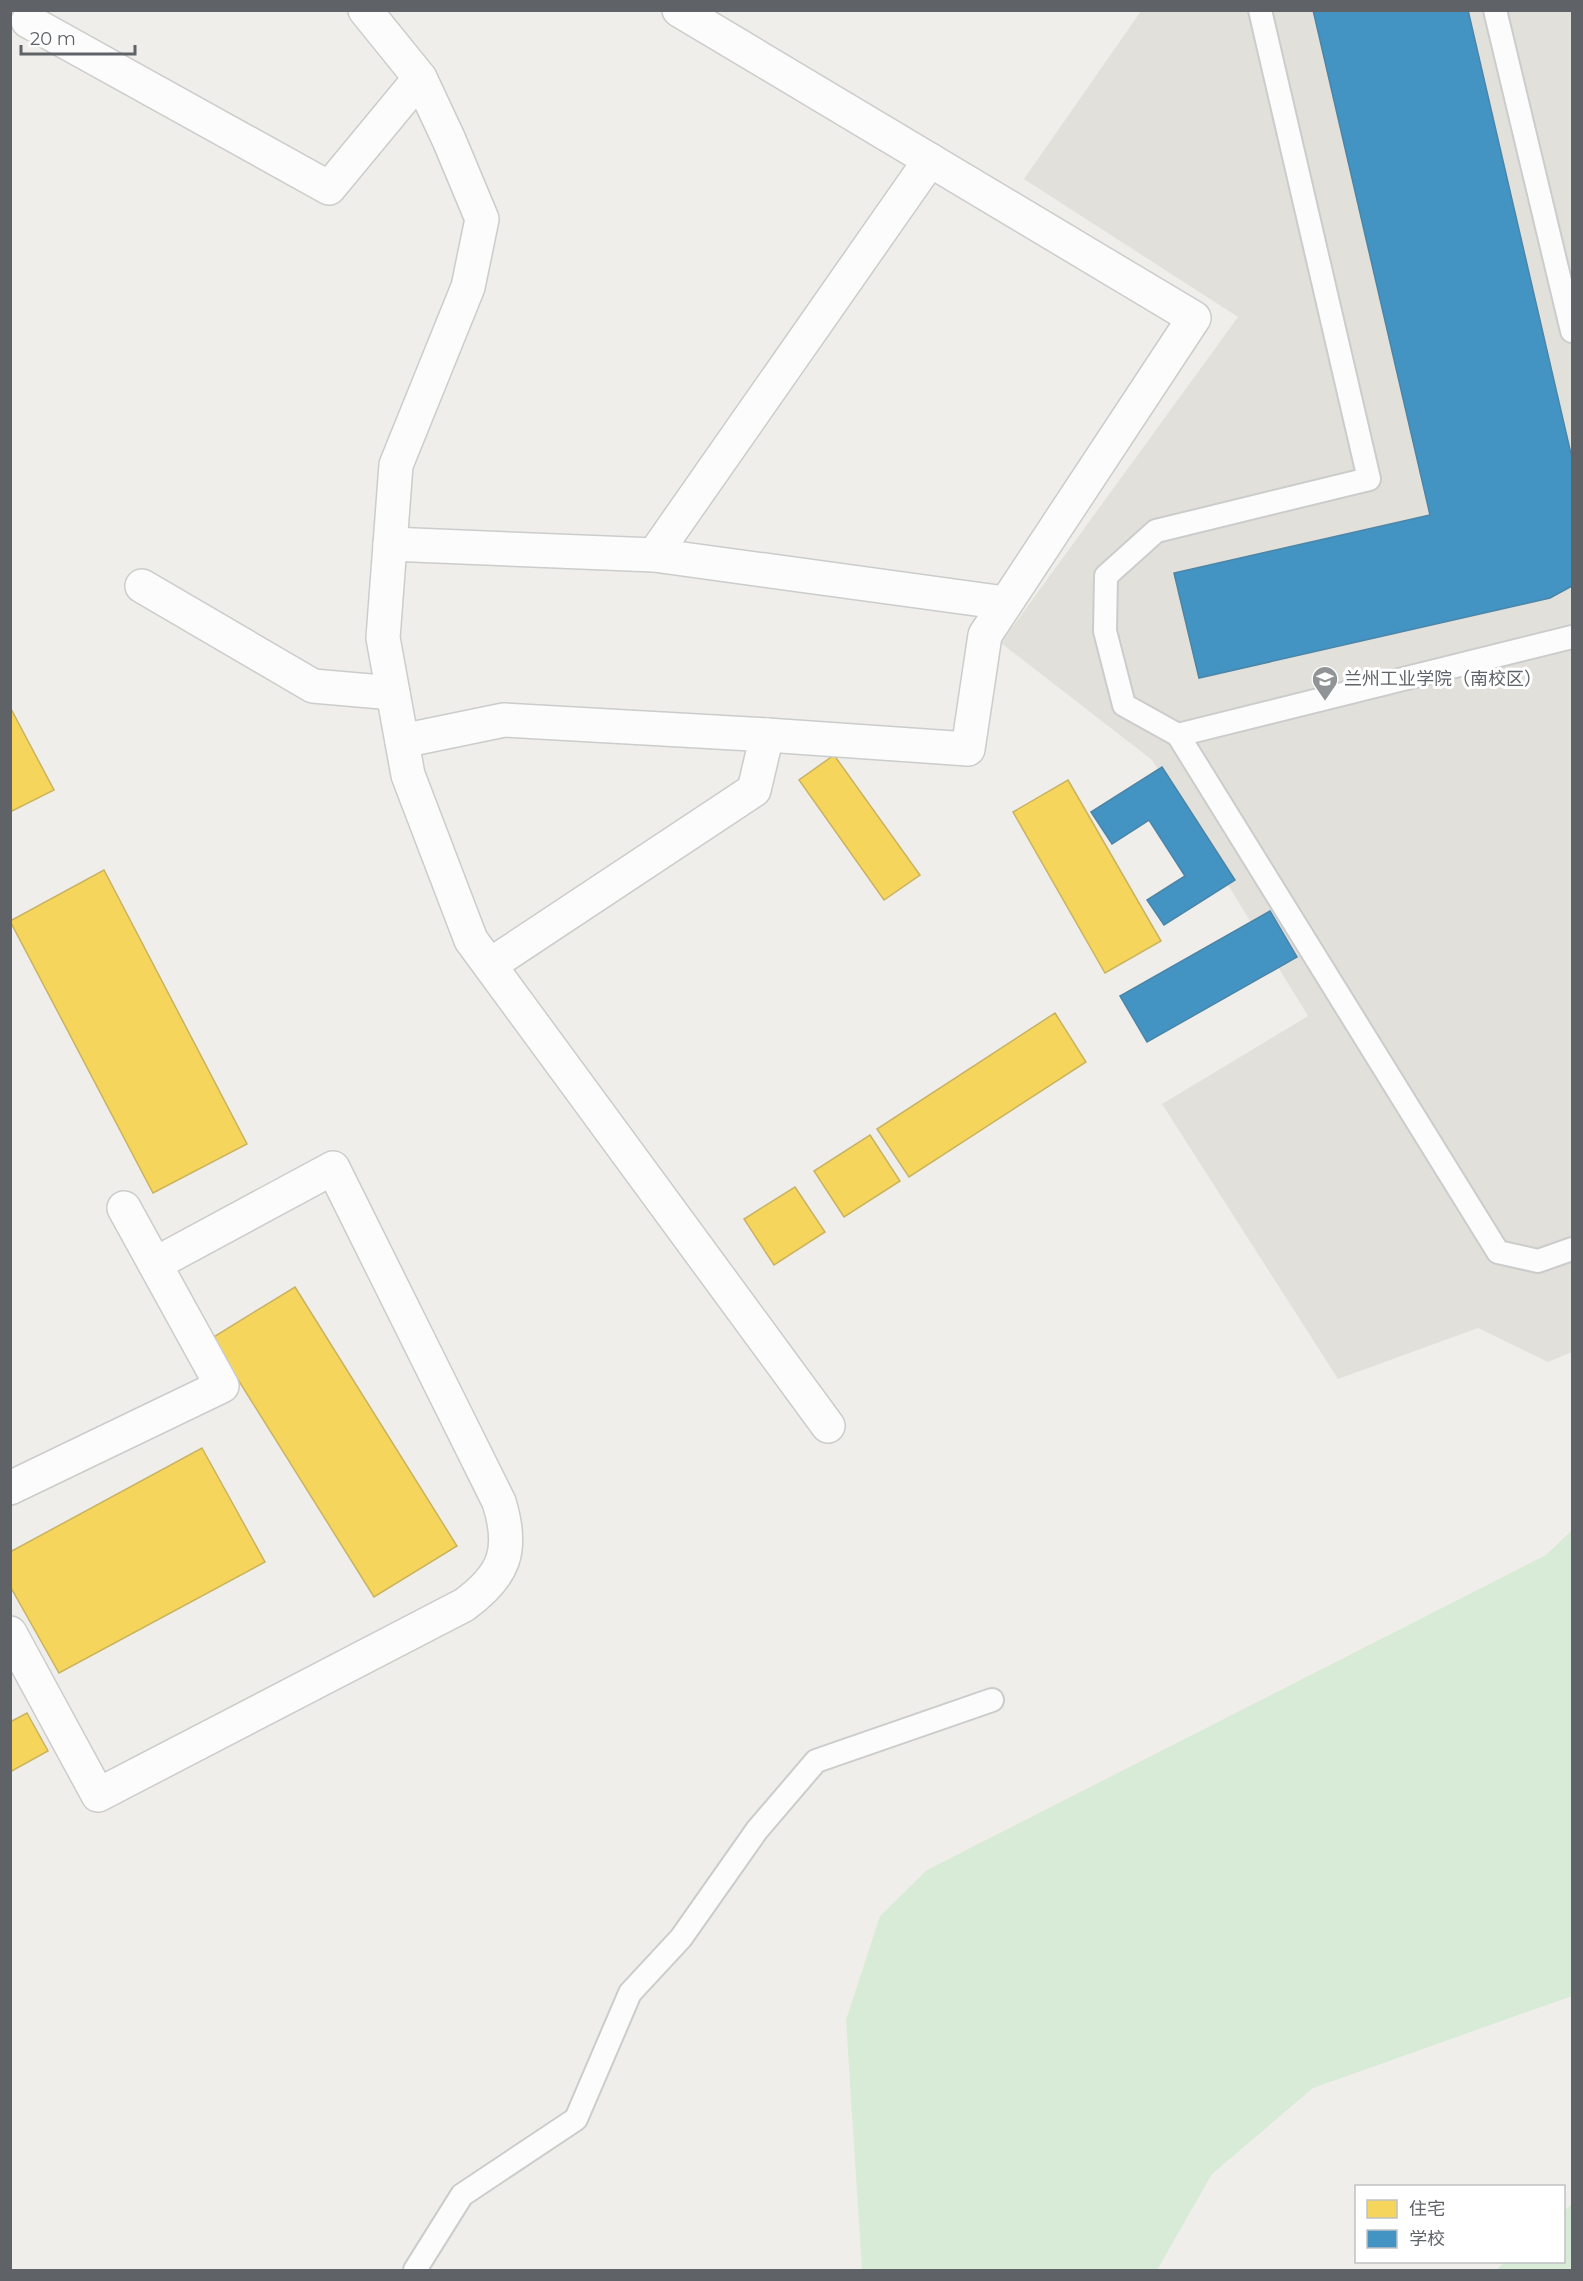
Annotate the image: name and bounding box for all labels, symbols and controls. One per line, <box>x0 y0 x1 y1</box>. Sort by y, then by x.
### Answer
scale bar <box>21 18 135 56</box>
text: 20 m <box>30 28 76 50</box>
school or university icon: 兰州工业学院（南校区） <box>1310 664 1340 702</box>
place label: 兰州工业学院（南校区） <box>1344 668 1542 690</box>
legend <box>1355 2185 1565 2263</box>
text: 住宅 <box>1409 2198 1445 2220</box>
text: 学校 <box>1409 2228 1445 2250</box>

